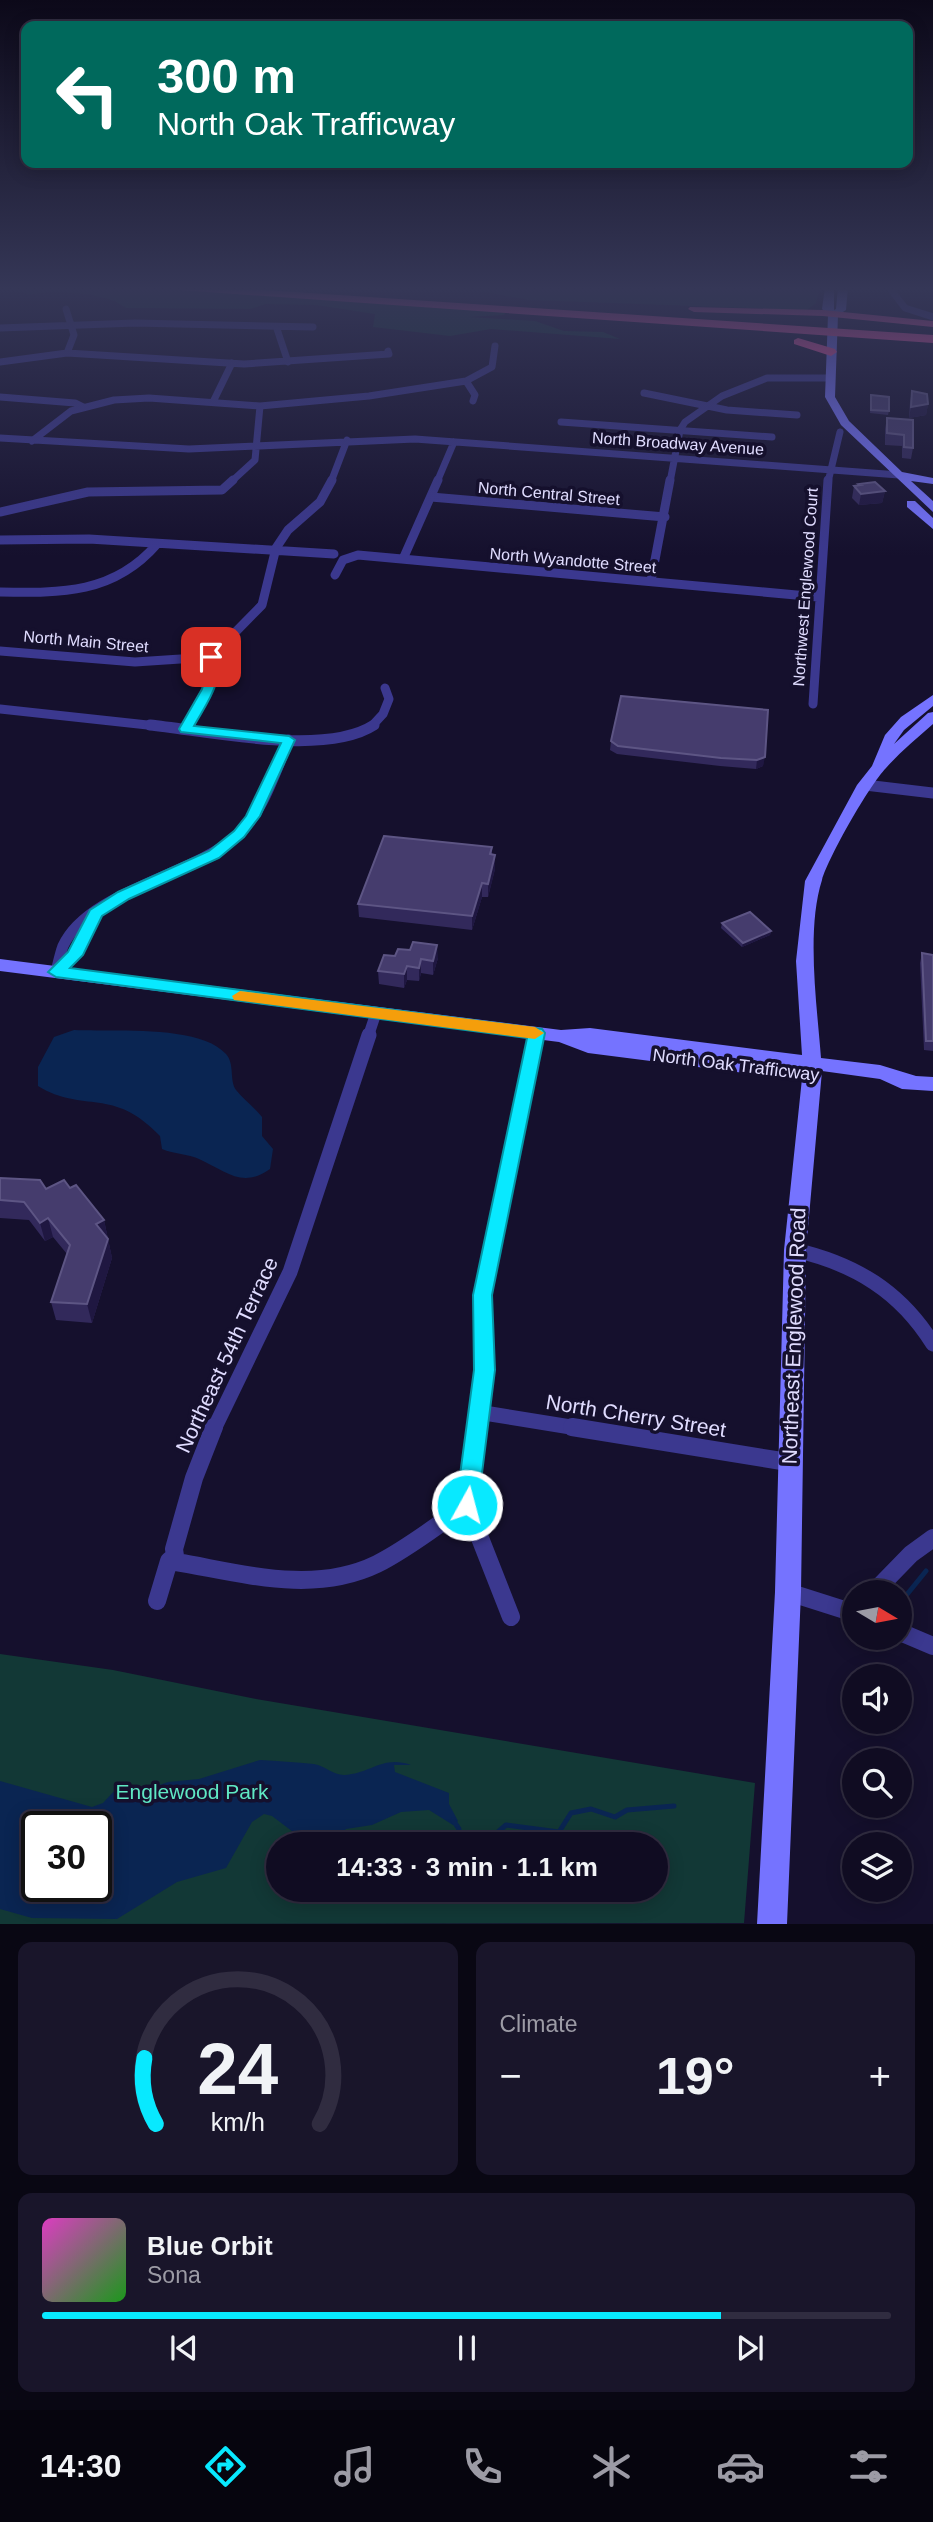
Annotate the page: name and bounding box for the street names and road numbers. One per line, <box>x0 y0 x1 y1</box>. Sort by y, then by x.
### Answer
street label: North Broadway Avenue <box>591 429 765 458</box>
street label: North Central Street <box>477 479 621 508</box>
street label: Northwest Englewood Court <box>790 487 821 687</box>
street label: North Wyandotte Street <box>489 545 657 576</box>
street label: North Main Street <box>23 628 150 655</box>
street label: North Oak Trafficway <box>652 1045 820 1085</box>
street label: Northeast Englewood Road <box>778 1207 809 1465</box>
street label: Northeast 54th Terrace <box>171 1253 282 1456</box>
street label: North Cherry Street <box>544 1390 728 1441</box>

